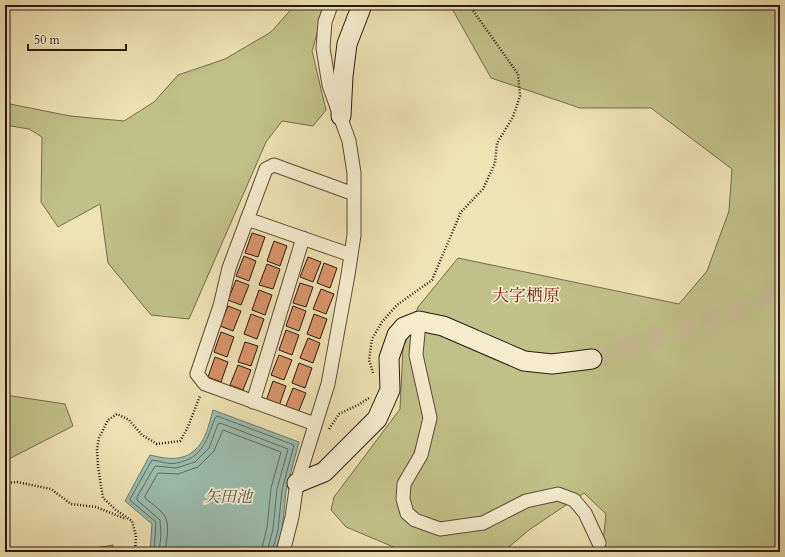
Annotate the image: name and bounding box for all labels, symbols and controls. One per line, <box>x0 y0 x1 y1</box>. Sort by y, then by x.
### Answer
scale bar <box>28 26 126 52</box>
text: 50 m <box>34 32 61 48</box>
district label: 大字栖原 <box>492 284 560 307</box>
water label: 矢田池 <box>204 486 254 508</box>

